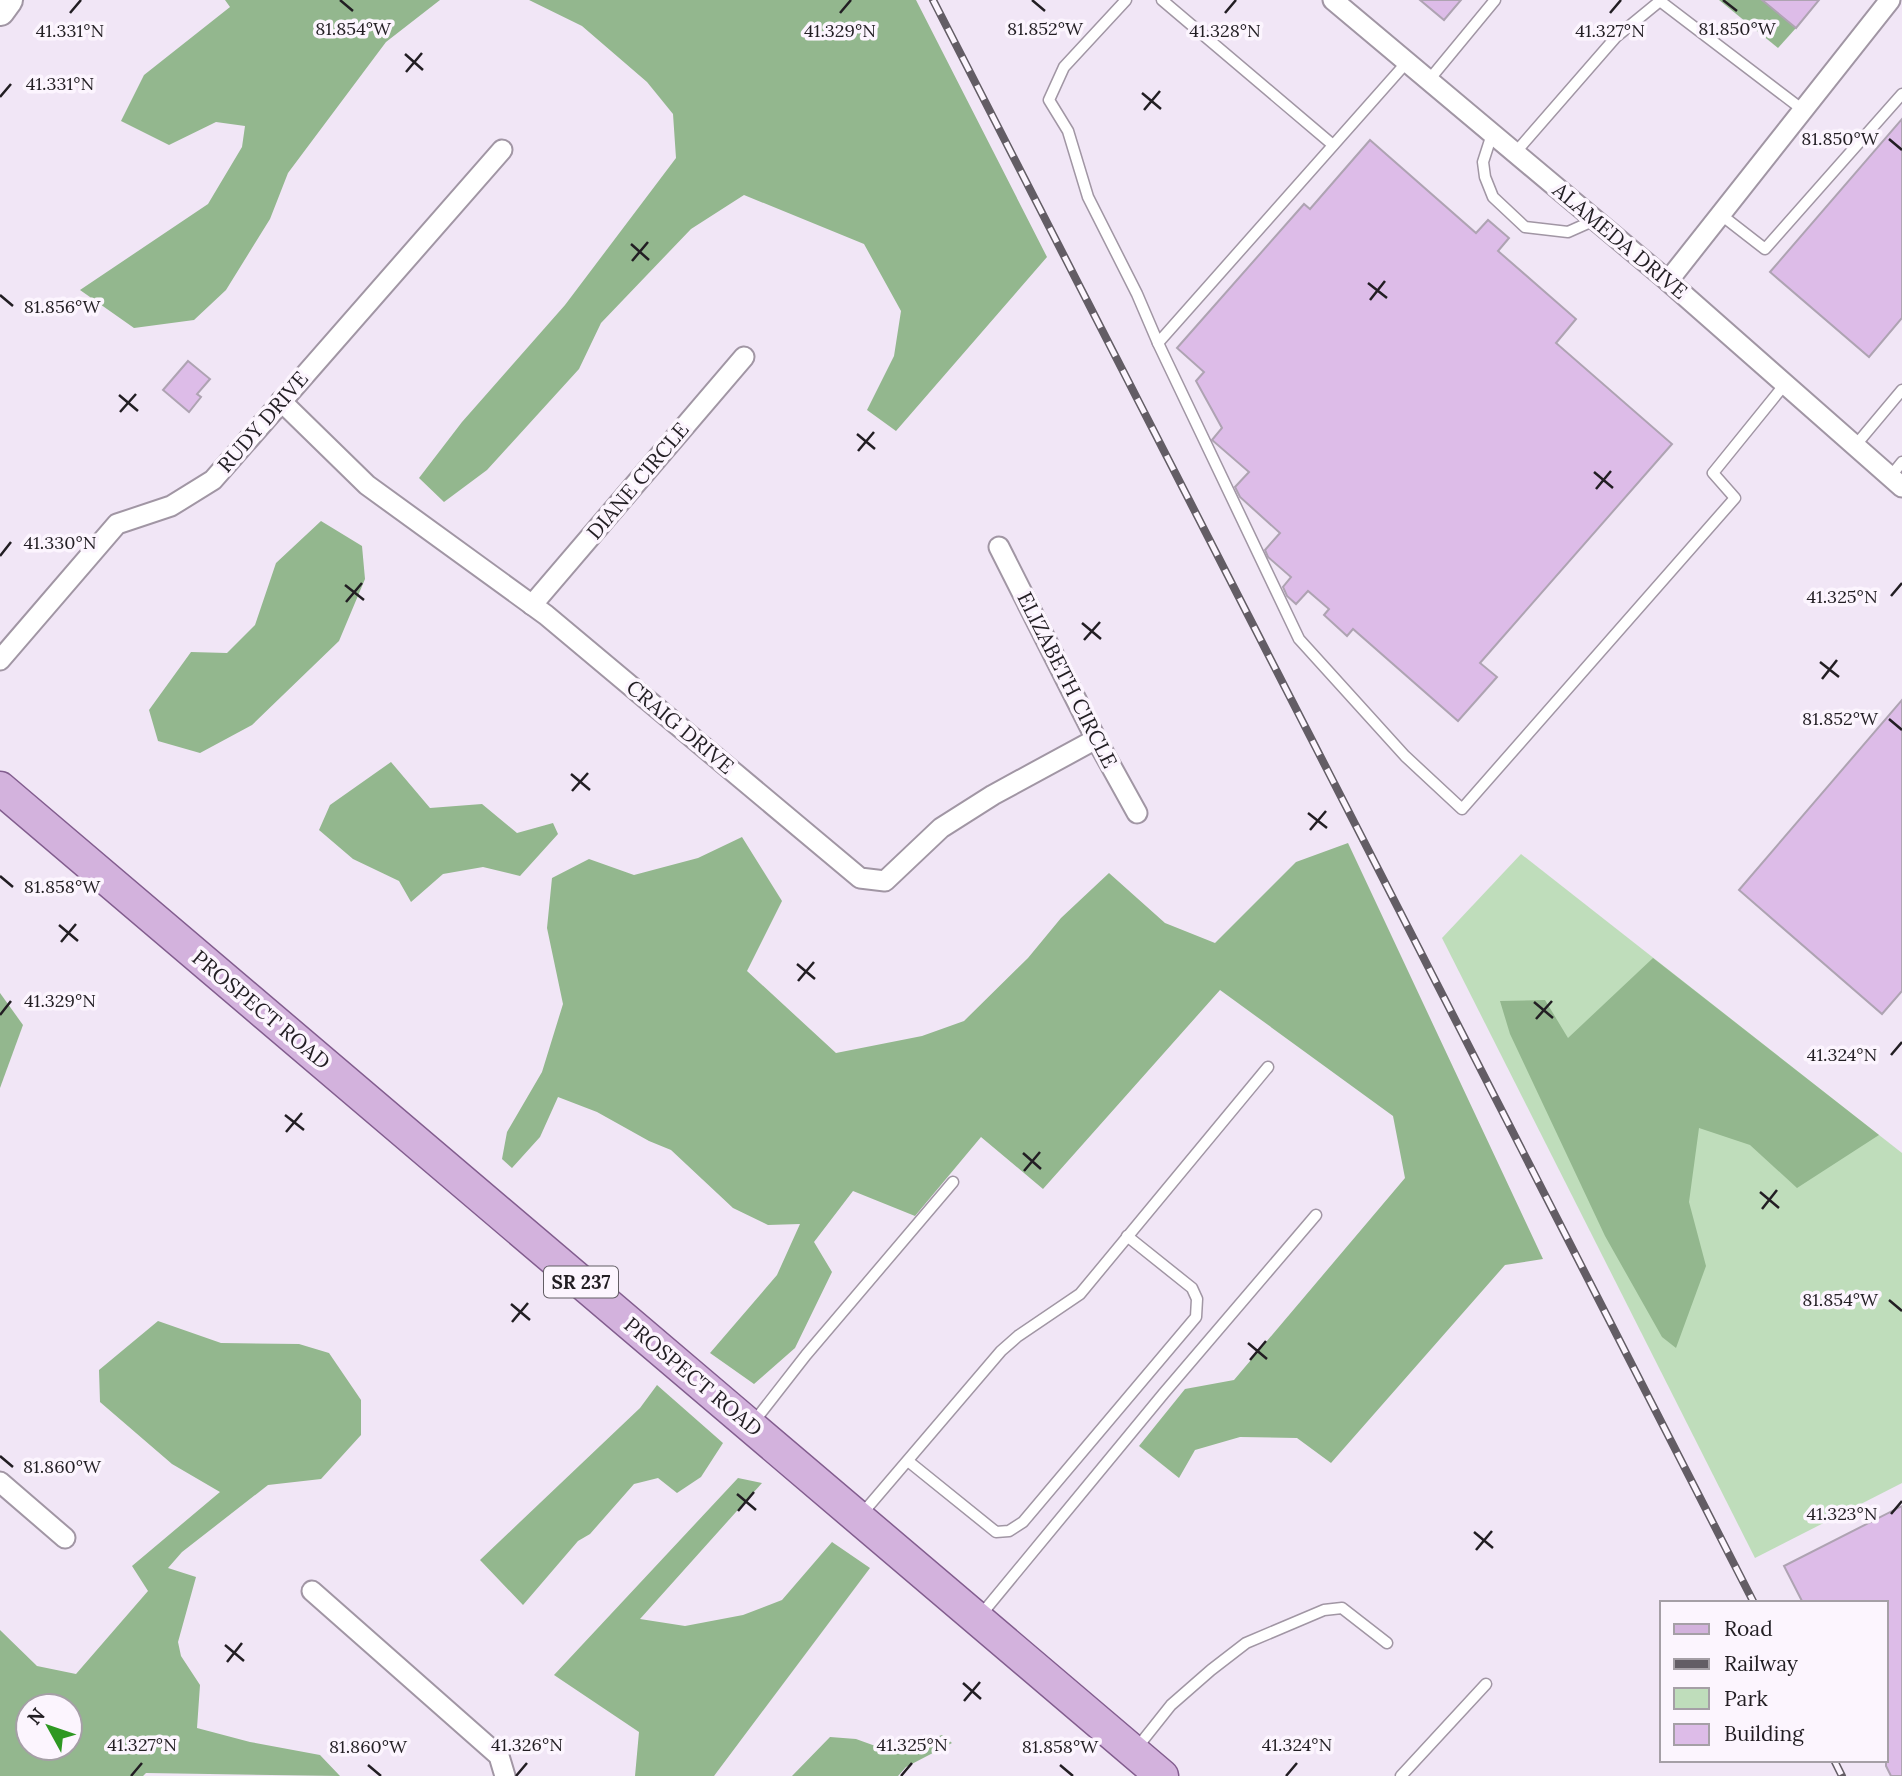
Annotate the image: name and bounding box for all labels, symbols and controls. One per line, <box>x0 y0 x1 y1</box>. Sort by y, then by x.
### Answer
text: 81.854°W <box>315 17 392 40</box>
text: 81.852°W <box>1007 17 1084 40</box>
text: 81.850°W <box>1698 17 1777 40</box>
text: 41.331°N <box>36 19 104 42</box>
text: 41.329°N <box>804 19 876 42</box>
text: 41.328°N <box>1189 19 1261 42</box>
text: 41.327°N <box>1575 19 1645 42</box>
text: 41.331°N <box>26 72 94 95</box>
text: 81.850°W <box>1801 127 1880 150</box>
street label: ALAMEDA DRIVE <box>1547 176 1693 305</box>
text: 81.856°W <box>24 295 101 318</box>
street label: RUDY DRIVE <box>211 365 314 478</box>
street label: DIANE CIRCLE <box>581 416 695 545</box>
text: 41.330°N <box>24 531 96 554</box>
text: 41.325°N <box>1806 585 1878 608</box>
street label: ELIZABETH CIRCLE <box>1011 587 1124 772</box>
street label: CRAIG DRIVE <box>621 674 740 780</box>
text: 81.852°W <box>1802 707 1879 730</box>
text: 81.858°W <box>24 875 101 898</box>
street label: PROSPECT ROAD <box>187 944 336 1075</box>
text: 41.329°N <box>24 989 96 1012</box>
text: 41.324°N <box>1807 1043 1877 1066</box>
road number: SR 237 <box>544 1266 618 1298</box>
text: 81.854°W <box>1802 1288 1879 1311</box>
street label: PROSPECT ROAD <box>619 1311 768 1442</box>
text: 81.860°W <box>23 1455 102 1478</box>
text: 41.323°N <box>1806 1502 1878 1525</box>
legend <box>1660 1601 1888 1762</box>
text: Road <box>1724 1615 1773 1642</box>
text: Railway <box>1724 1650 1798 1677</box>
text: Park <box>1724 1685 1768 1712</box>
north arrow <box>14 1692 84 1762</box>
text: N <box>22 1702 50 1729</box>
text: Building <box>1724 1720 1804 1747</box>
text: 41.327°N <box>107 1733 177 1756</box>
text: 41.326°N <box>491 1733 563 1756</box>
text: 41.325°N <box>876 1733 948 1756</box>
text: 41.324°N <box>1262 1733 1332 1756</box>
text: 81.860°W <box>329 1735 408 1758</box>
text: 81.858°W <box>1022 1735 1099 1758</box>

